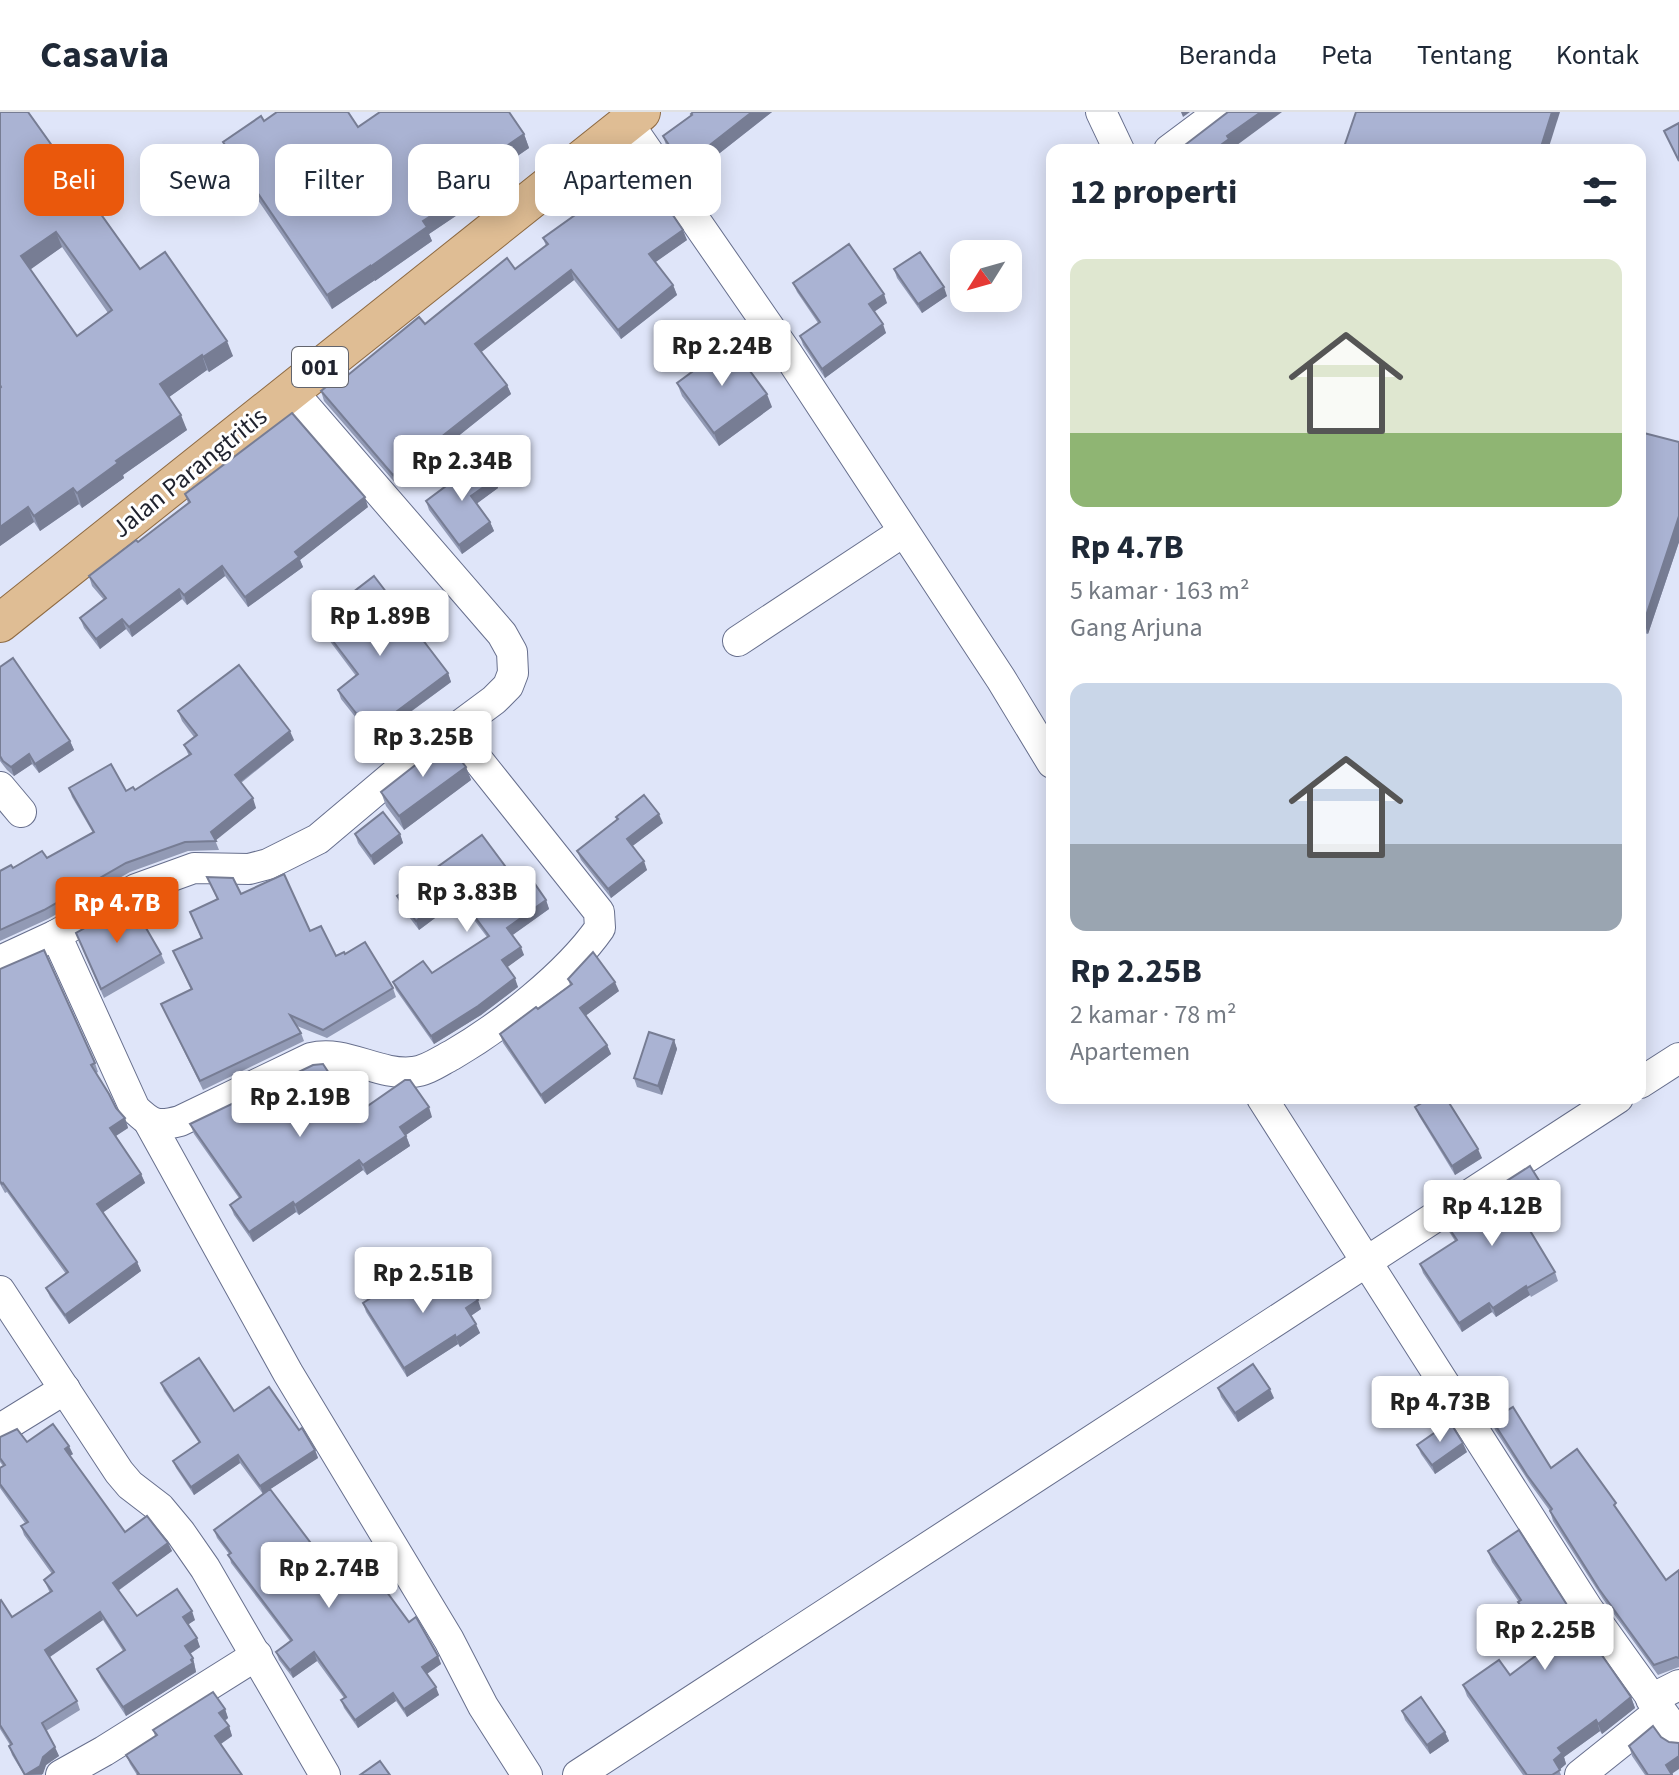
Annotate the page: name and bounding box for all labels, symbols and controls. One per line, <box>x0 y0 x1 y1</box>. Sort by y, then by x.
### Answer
text: Casavia <box>40 28 169 82</box>
text: Beranda <box>1179 35 1277 75</box>
text: Peta <box>1321 35 1373 75</box>
text: Tentang <box>1417 35 1512 75</box>
text: Kontak <box>1556 35 1639 75</box>
chip: Beli <box>24 144 124 216</box>
chip: Sewa <box>140 144 259 216</box>
chip: Filter <box>275 144 392 216</box>
chip: Baru <box>408 144 519 216</box>
chip: Apartemen <box>535 144 721 216</box>
text: 12 properti <box>1070 168 1237 217</box>
icon: filters <box>1578 170 1622 214</box>
north arrow <box>950 240 1022 312</box>
map controls <box>950 240 1022 312</box>
icon: home <box>1274 311 1418 455</box>
pin: Rp 2.24B <box>639 320 805 388</box>
text: Rp 2.24B <box>672 327 772 364</box>
road number: 001 <box>292 347 348 387</box>
street label: Jalan Parangtritis <box>104 398 275 547</box>
pin: Rp 2.34B <box>379 435 545 503</box>
text: Rp 2.34B <box>412 442 512 479</box>
text: Rp 4.7B <box>1070 523 1184 572</box>
text: 5 kamar · 163 m² <box>1070 572 1249 609</box>
pin: Rp 1.89B <box>297 590 463 658</box>
text: Rp 1.89B <box>330 597 430 634</box>
text: Gang Arjuna <box>1070 609 1203 646</box>
pin: Rp 3.25B <box>340 711 506 779</box>
text: Rp 3.25B <box>373 718 473 755</box>
icon: home <box>1274 735 1418 879</box>
pin: Rp 3.83B <box>384 866 550 934</box>
text: Rp 3.83B <box>417 873 517 910</box>
pin: Rp 4.7B <box>43 877 191 945</box>
text: Rp 4.7B <box>73 884 161 921</box>
text: Rp 2.25B <box>1070 947 1202 996</box>
text: 2 kamar · 78 m² <box>1070 996 1237 1033</box>
text: Apartemen <box>1070 1033 1190 1070</box>
pin: Rp 2.19B <box>217 1071 383 1139</box>
text: Rp 2.19B <box>250 1078 350 1115</box>
pin: Rp 4.12B <box>1409 1180 1575 1248</box>
text: Rp 4.12B <box>1442 1187 1542 1224</box>
pin: Rp 2.51B <box>340 1247 506 1315</box>
text: Rp 2.51B <box>373 1254 473 1291</box>
pin: Rp 4.73B <box>1357 1376 1523 1444</box>
text: Rp 4.73B <box>1390 1383 1490 1420</box>
pin: Rp 2.74B <box>246 1542 412 1610</box>
text: Rp 2.74B <box>279 1549 379 1586</box>
pin: Rp 2.25B <box>1462 1604 1628 1672</box>
text: Rp 2.25B <box>1495 1611 1595 1648</box>

